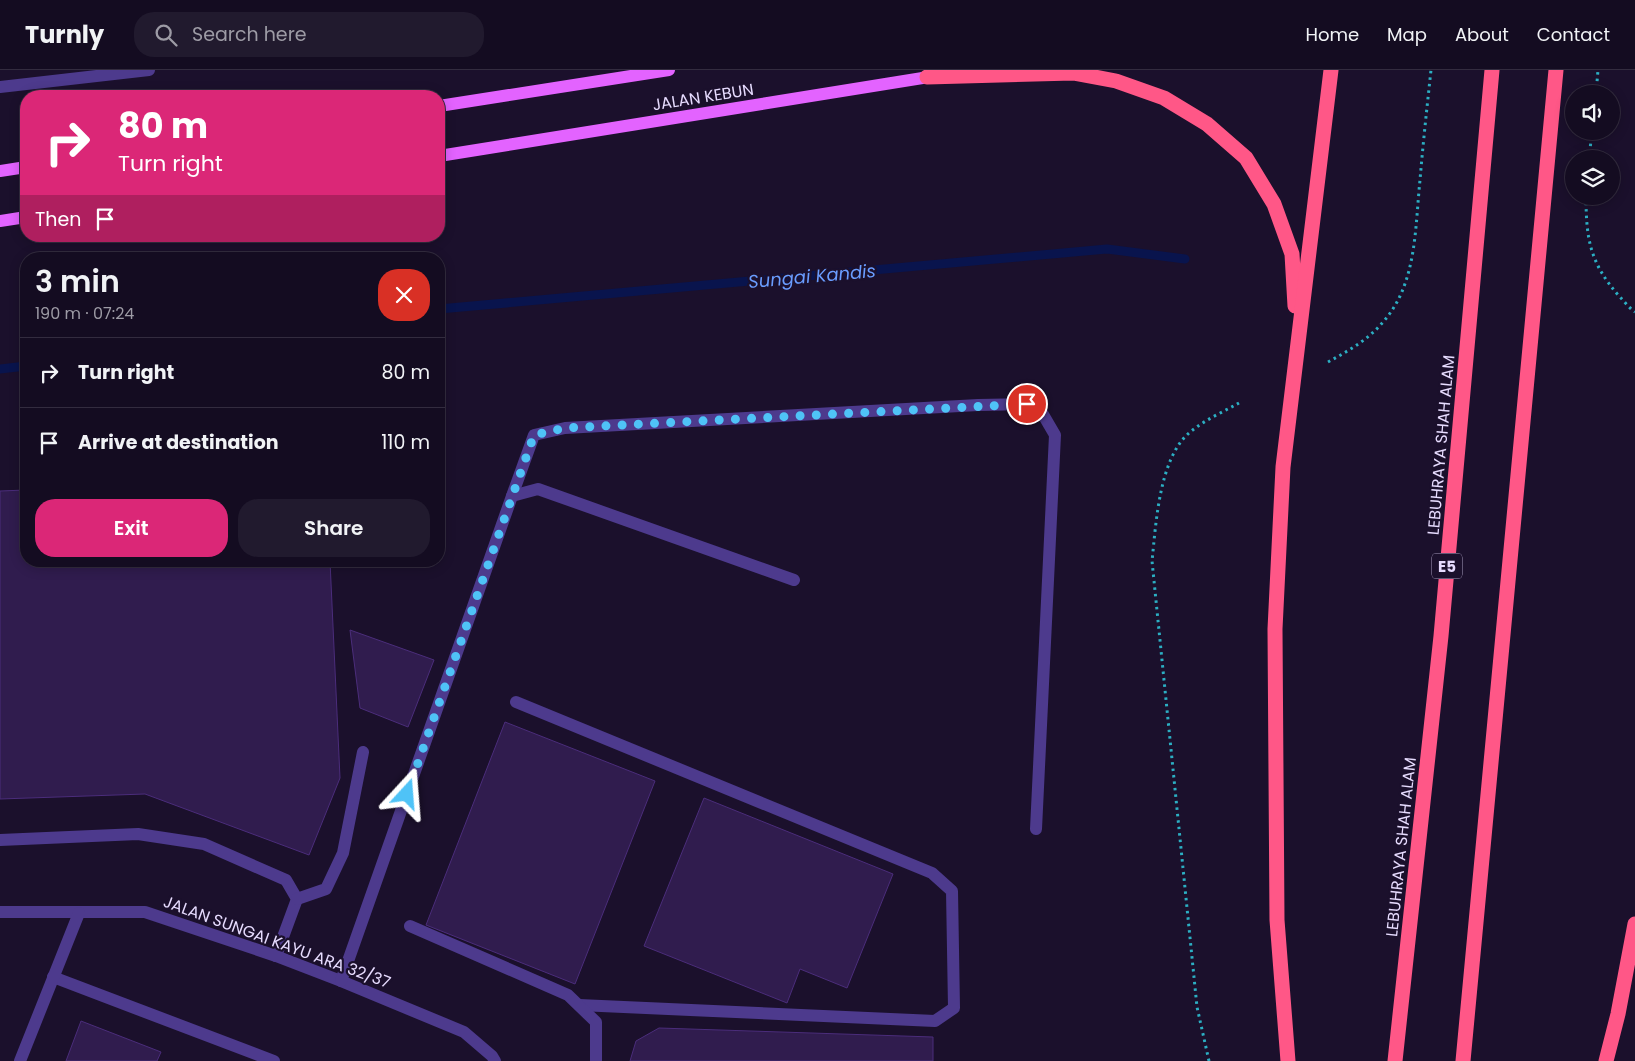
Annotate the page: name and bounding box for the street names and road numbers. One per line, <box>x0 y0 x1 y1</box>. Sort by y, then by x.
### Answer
street label: JALAN KEBUN <box>651 78 755 116</box>
street label: LEBUHRAYA SHAH ALAM <box>1422 354 1460 536</box>
road number: E5 <box>1432 554 1462 578</box>
street label: LEBUHRAYA SHAH ALAM <box>1380 756 1422 938</box>
street label: JALAN SUNGAI KAYU ARA 32/37 <box>160 890 394 994</box>

